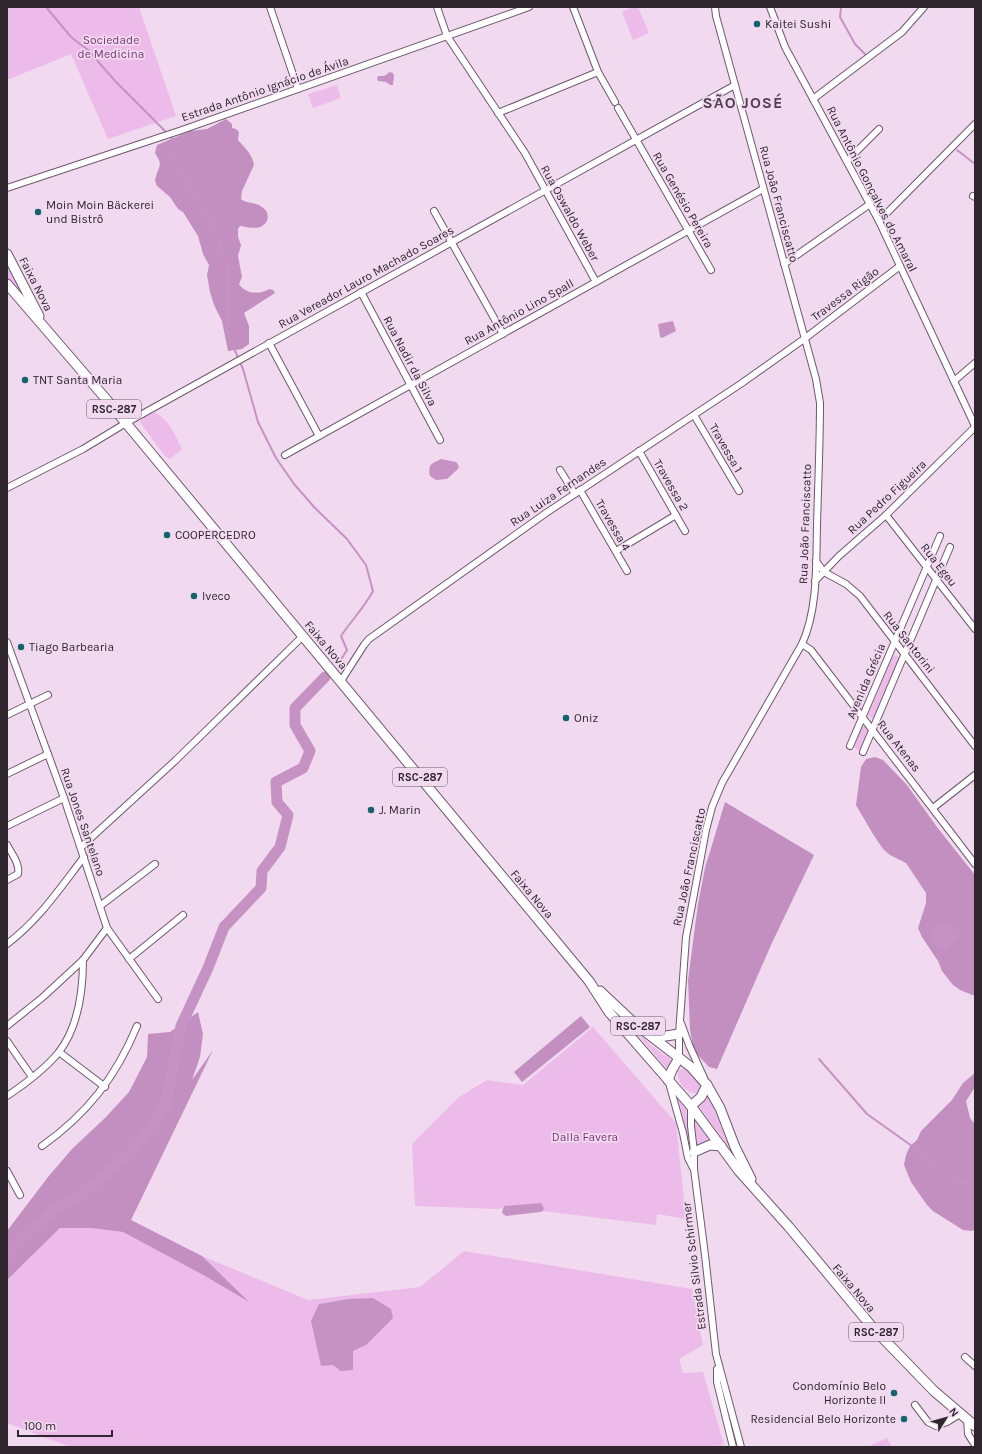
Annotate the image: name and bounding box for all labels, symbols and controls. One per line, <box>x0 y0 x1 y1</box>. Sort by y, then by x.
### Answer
place label: Kaitei Sushi <box>765 17 831 31</box>
marker: Kaitei Sushi <box>752 19 762 29</box>
park label: Sociedade de Medicina <box>78 33 144 61</box>
street label: Estrada Antônio Ignácio de Ávila <box>179 53 350 124</box>
district label: SÃO JOSÉ <box>703 93 783 112</box>
street label: Rua Antônio Gonçalves do Amaral <box>824 104 920 274</box>
street label: Rua João Franciscatto <box>757 144 801 264</box>
street label: Rua Genésio Pereira <box>650 150 716 250</box>
street label: Rua Oswaldo Weber <box>538 163 602 264</box>
place label: Moin Moin Bäckerei und Bistrô <box>46 198 154 226</box>
marker: Moin Moin Bäckerei und Bistrô <box>33 207 43 217</box>
street label: Rua Vereador Lauro Machado Soares <box>276 223 456 331</box>
street label: Faixa Nova <box>16 254 56 314</box>
street label: Travessa Rigão <box>808 264 882 324</box>
street label: Rua Antônio Lino Spall <box>462 276 576 348</box>
street label: Rua Nadir da Silva <box>380 313 440 409</box>
place label: TNT Santa Maria <box>33 373 122 387</box>
marker: TNT Santa Maria <box>20 375 30 385</box>
road number: RSC-287 <box>87 400 141 418</box>
street label: Travessa 1 <box>706 421 746 475</box>
street label: Rua Luiza Fernandes <box>507 455 609 529</box>
street label: Travessa 2 <box>651 457 691 513</box>
street label: Rua Pedro Figueira <box>845 457 929 537</box>
street label: Rua João Franciscatto <box>796 464 814 584</box>
street label: Travessa 4 <box>593 497 633 553</box>
place label: COOPERCEDRO <box>175 528 256 542</box>
marker: COOPERCEDRO <box>162 530 172 540</box>
street label: Rua Egeu <box>918 541 960 589</box>
place label: Iveco <box>202 589 230 603</box>
marker: Iveco <box>189 591 199 601</box>
street label: Rua Santorini <box>880 608 938 676</box>
street label: Faixa Nova <box>302 618 350 672</box>
place label: Tiago Barbearia <box>29 640 114 654</box>
street label: Avenida Grécia <box>844 641 888 721</box>
marker: Tiago Barbearia <box>16 642 26 652</box>
place label: Oniz <box>574 711 599 725</box>
marker: Oniz <box>561 713 571 723</box>
street label: Rua Atenas <box>874 717 924 775</box>
street label: Rua Jones Santelano <box>58 766 108 878</box>
road number: RSC-287 <box>393 768 447 786</box>
place label: J. Marin <box>379 803 421 817</box>
marker: J. Marin <box>366 805 376 815</box>
street label: Rua João Franciscatto <box>670 807 708 927</box>
street label: Faixa Nova <box>508 867 556 921</box>
road number: RSC-287 <box>611 1017 665 1035</box>
park label: Dalla Favera <box>552 1130 618 1144</box>
street label: Estrada Silvio Schirmer <box>679 1201 709 1331</box>
street label: Faixa Nova <box>830 1261 878 1315</box>
road number: RSC-287 <box>849 1323 903 1341</box>
place label: Condomínio Belo Horizonte II <box>793 1379 886 1407</box>
marker: Condomínio Belo Horizonte II <box>889 1388 899 1398</box>
north arrow <box>926 1398 966 1438</box>
text: N <box>946 1405 961 1419</box>
scale bar <box>18 1412 112 1438</box>
place label: Residencial Belo Horizonte <box>750 1412 896 1426</box>
marker: Residencial Belo Horizonte <box>899 1414 909 1424</box>
text: 100 m <box>24 1419 56 1433</box>

